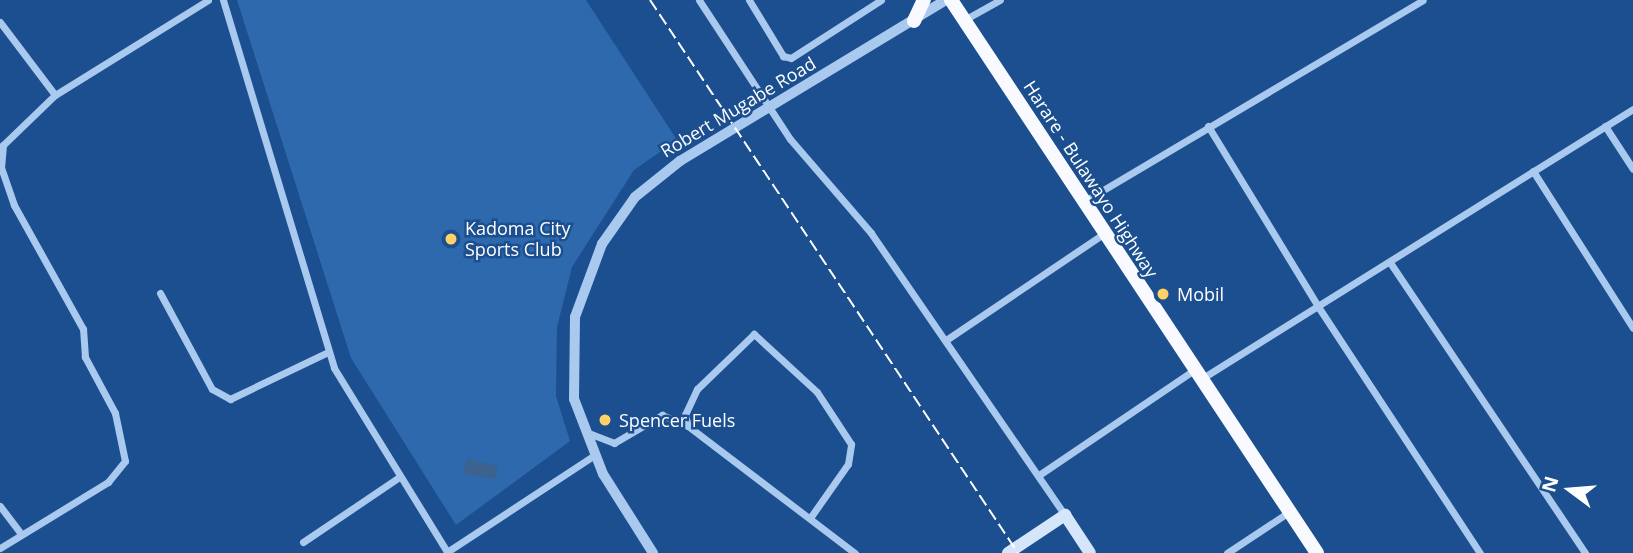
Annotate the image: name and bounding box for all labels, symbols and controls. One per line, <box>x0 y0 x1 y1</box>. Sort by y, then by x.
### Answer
street label: Robert Mugabe Road <box>656 52 820 162</box>
street label: Harare - Bulawayo Highway <box>1019 76 1163 282</box>
place label: Kadoma City Sports Club <box>465 218 571 260</box>
marker: Kadoma City Sports Club <box>443 231 459 247</box>
place label: Mobil <box>1177 283 1224 305</box>
marker: Mobil <box>1155 286 1171 302</box>
place label: Spencer Fuels <box>619 409 735 431</box>
marker: Spencer Fuels <box>597 412 613 428</box>
north arrow <box>1535 455 1605 525</box>
text: N <box>1535 473 1564 495</box>

